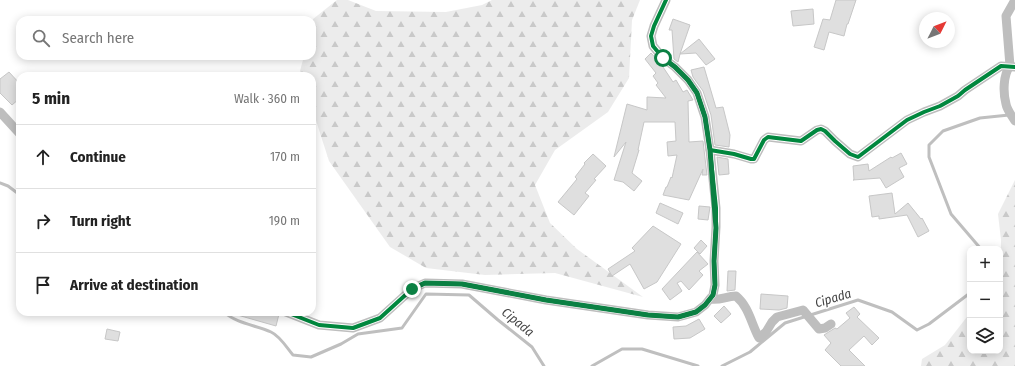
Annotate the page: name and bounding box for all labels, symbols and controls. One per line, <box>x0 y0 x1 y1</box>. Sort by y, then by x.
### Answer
north arrow <box>919 12 955 48</box>
search box <box>16 16 316 60</box>
icon: search <box>30 27 52 49</box>
text: Search here <box>62 29 134 47</box>
route start <box>654 49 672 67</box>
text: 5 min <box>32 88 70 109</box>
text: Walk · 360 m <box>234 91 300 106</box>
icon: ahead <box>32 146 54 168</box>
text: Continue <box>70 148 126 166</box>
text: 170 m <box>270 149 300 164</box>
icon: right <box>32 210 54 232</box>
text: Turn right <box>70 212 131 230</box>
text: 190 m <box>269 213 300 228</box>
map controls <box>967 246 1003 354</box>
button: + <box>967 246 1003 282</box>
icon: arrive <box>32 274 54 296</box>
text: Arrive at destination <box>70 276 198 294</box>
route end <box>403 280 421 298</box>
button: − <box>967 282 1003 318</box>
water label: Cipada <box>813 286 853 310</box>
water label: Cipada <box>499 304 537 340</box>
button: layers <box>967 318 1003 354</box>

